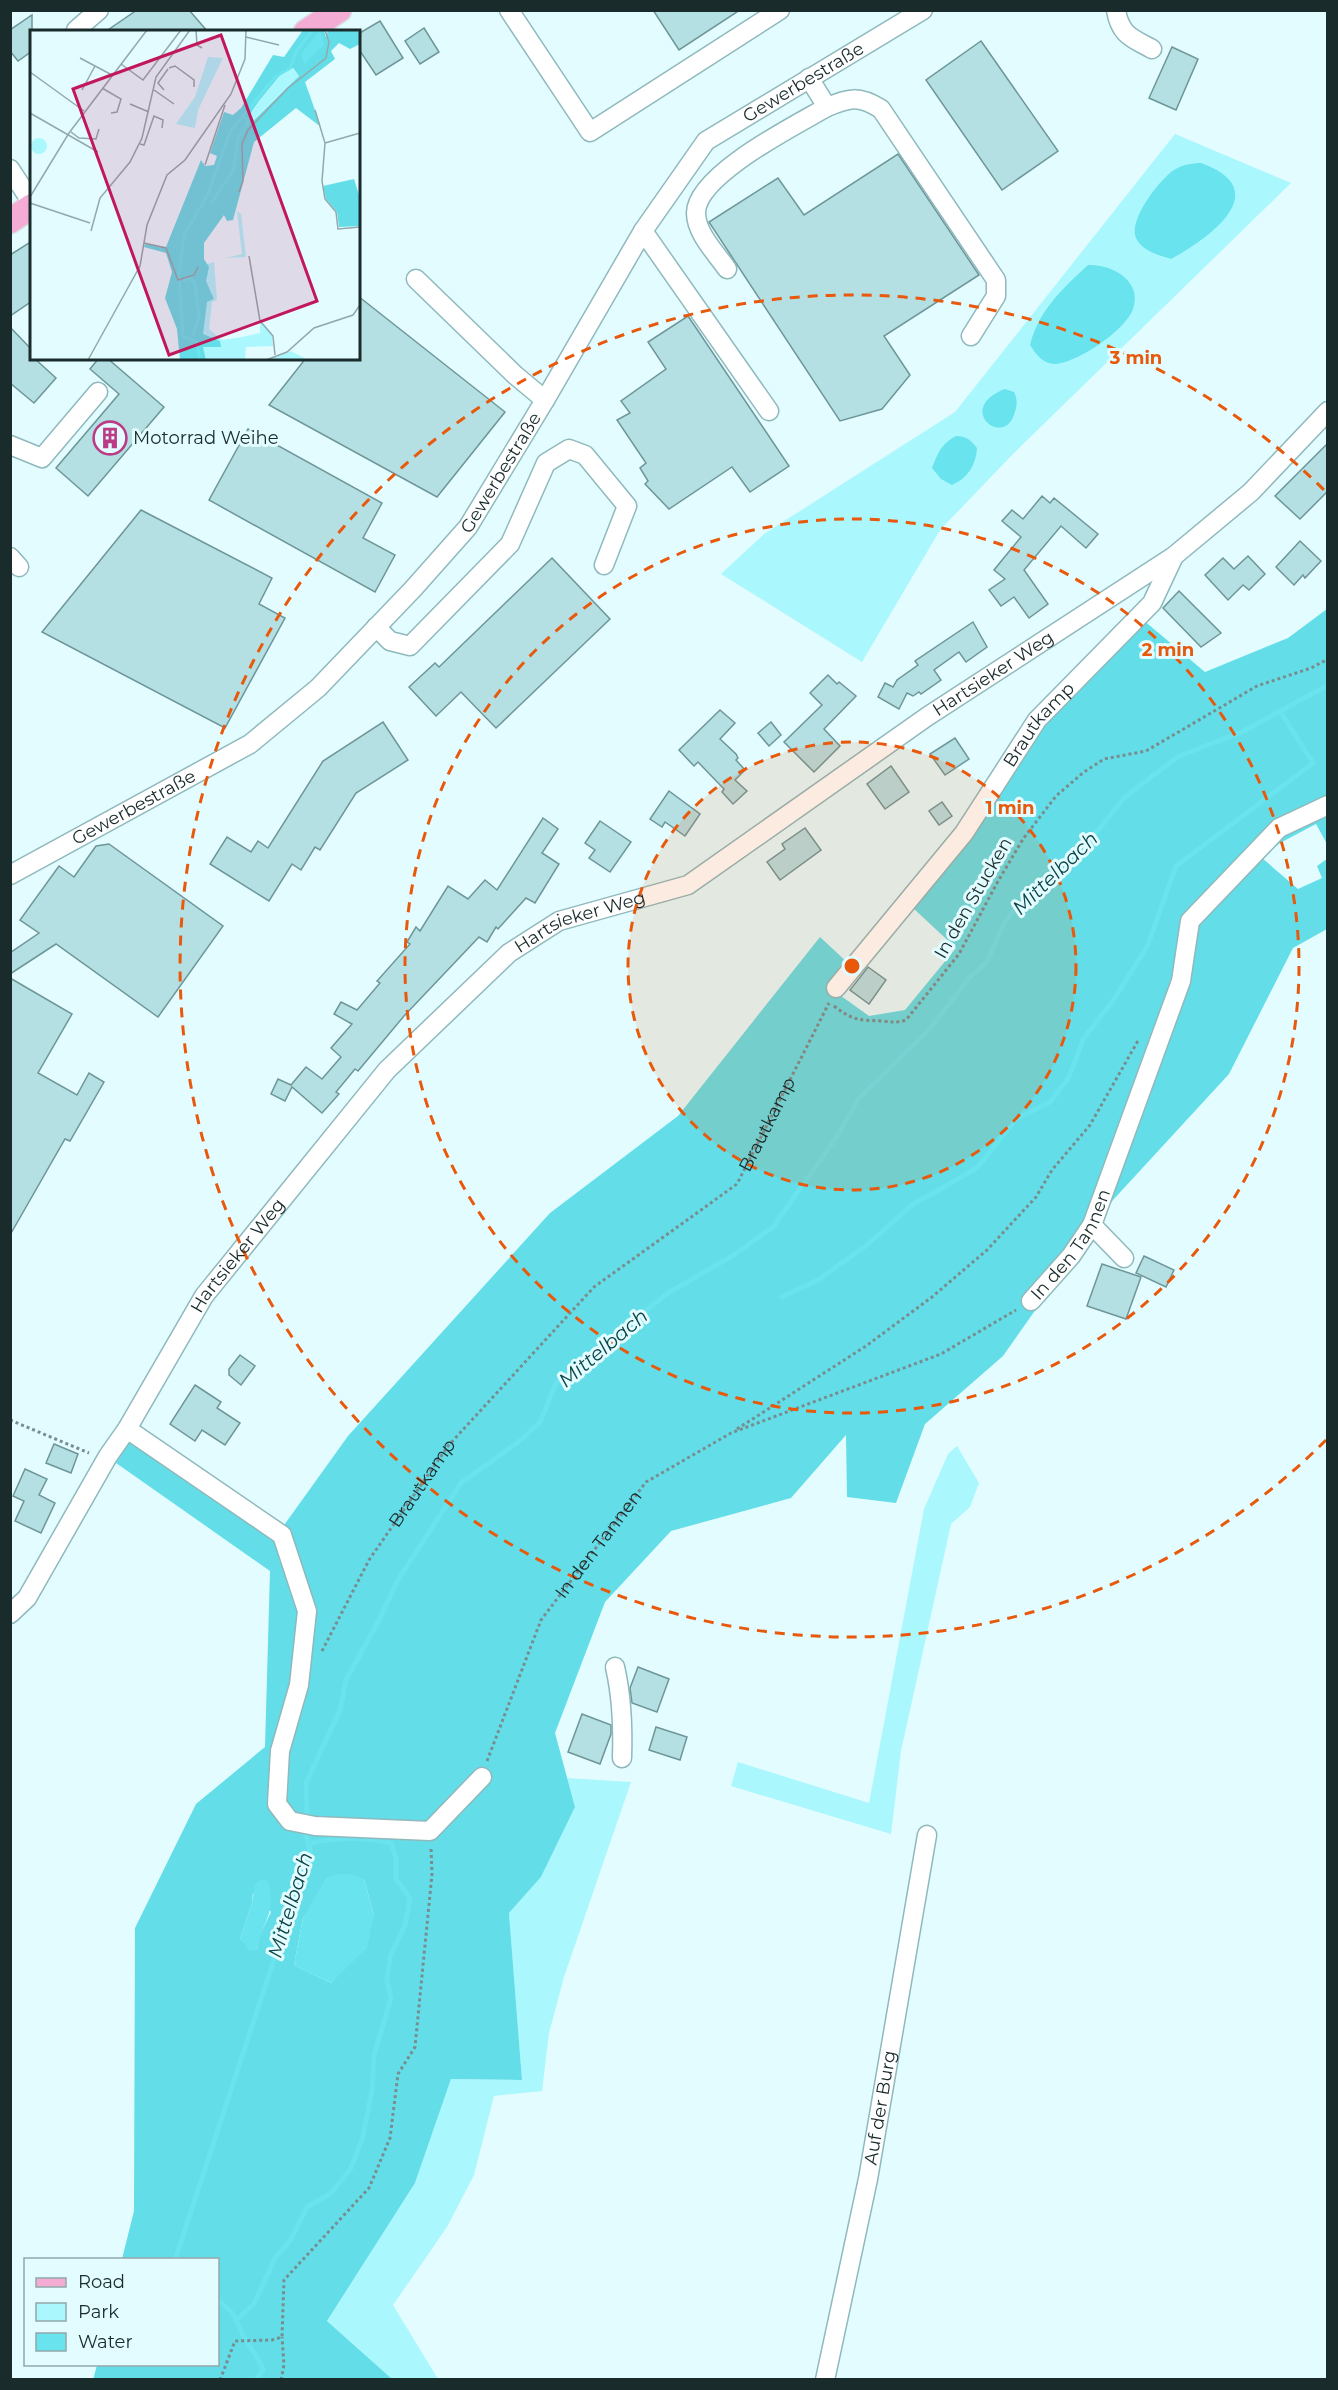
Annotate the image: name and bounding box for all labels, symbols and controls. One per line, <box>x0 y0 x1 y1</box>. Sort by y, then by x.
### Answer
inset map <box>30 30 360 360</box>
street label: Gewerbestraße <box>739 37 868 127</box>
text: 3 min <box>1109 347 1162 369</box>
street label: Gewerbestraße <box>456 408 546 537</box>
building icon: Motorrad Weihe <box>92 420 128 456</box>
place label: Motorrad Weihe <box>133 427 279 449</box>
street label: Hartsieker Weg <box>929 626 1058 721</box>
text: 2 min <box>1142 639 1194 661</box>
street label: Brautkamp <box>999 677 1079 771</box>
street label: Gewerbestraße <box>68 765 199 850</box>
text: 1 min <box>986 797 1034 819</box>
water label: Mittelbach <box>1007 826 1103 920</box>
street label: In den Stucken <box>929 834 1017 962</box>
street label: Hartsieker Weg <box>510 886 648 958</box>
centre of rings <box>842 956 862 976</box>
street label: Brautkamp <box>734 1074 800 1175</box>
street label: In den Tannen <box>1026 1186 1115 1305</box>
street label: Hartsieker Weg <box>186 1194 290 1317</box>
water label: Mittelbach <box>553 1304 653 1392</box>
street label: Brautkamp <box>384 1434 460 1532</box>
street label: In den Tannen <box>550 1486 647 1603</box>
water label: Mittelbach <box>263 1849 317 1961</box>
street label: Auf der Burg <box>860 2049 901 2166</box>
legend <box>24 2258 219 2366</box>
text: Road <box>78 2271 125 2293</box>
text: Park <box>78 2301 119 2323</box>
text: Water <box>78 2331 133 2353</box>

